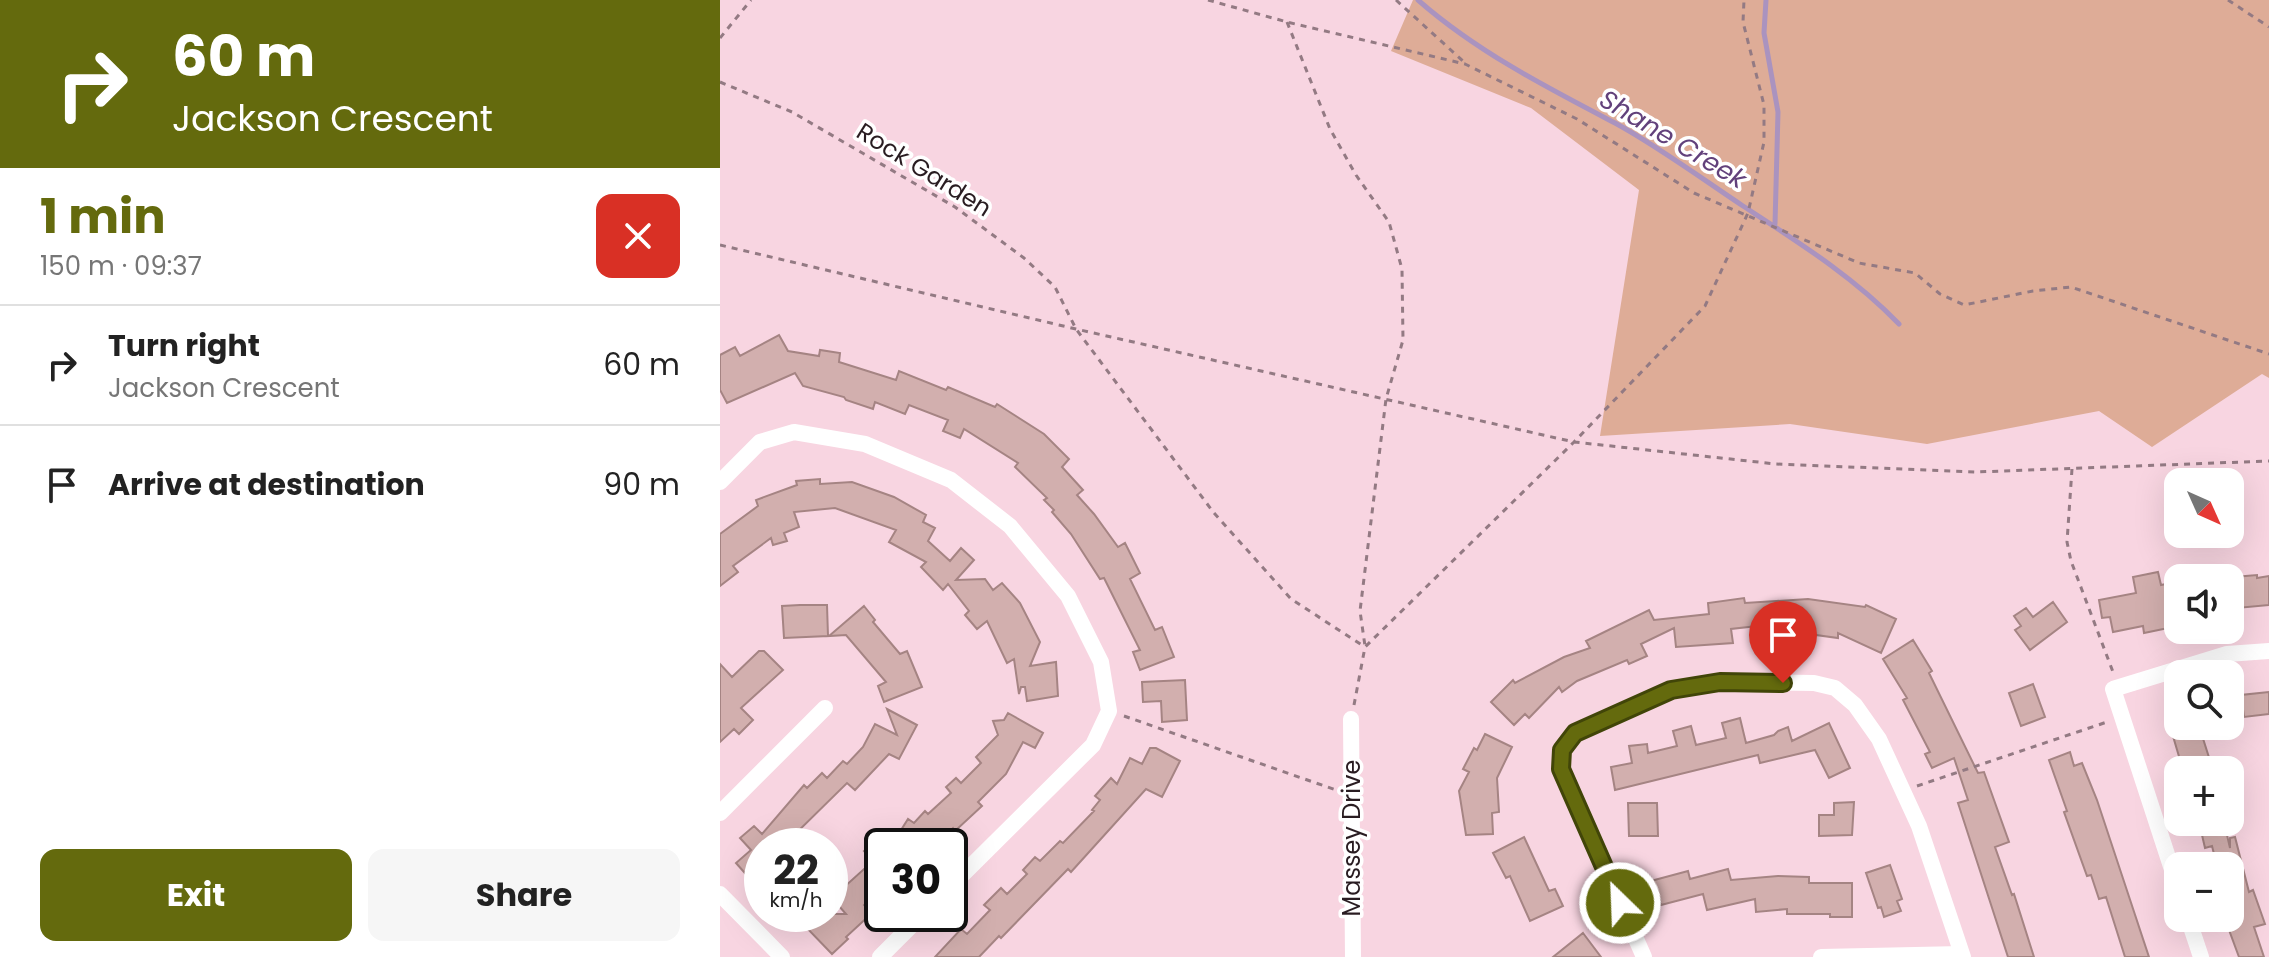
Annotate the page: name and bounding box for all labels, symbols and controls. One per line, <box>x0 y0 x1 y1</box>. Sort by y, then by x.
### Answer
text: 60 m <box>172 17 315 96</box>
icon: right <box>40 32 144 136</box>
water label: Shane Creek <box>1593 81 1754 198</box>
text: Jackson Crescent <box>172 93 493 144</box>
street label: Rock Garden <box>850 115 998 224</box>
text: 1 min <box>40 183 166 250</box>
button: close <box>596 194 680 278</box>
text: 150 m · 09:37 <box>40 248 202 284</box>
text: Turn right <box>108 324 260 367</box>
icon: right <box>40 343 84 387</box>
text: 60 m <box>603 343 680 386</box>
text: Jackson Crescent <box>108 370 340 406</box>
icon: arrive <box>40 463 84 507</box>
text: Arrive at destination <box>108 463 425 506</box>
text: 90 m <box>603 463 680 506</box>
north arrow <box>2164 468 2244 548</box>
map controls <box>2164 468 2244 932</box>
button: sound <box>2164 564 2244 644</box>
pin <box>1749 601 1817 683</box>
icon: arrive <box>1761 613 1805 657</box>
button: search <box>2164 660 2244 740</box>
button: + <box>2164 756 2244 836</box>
street label: Massey Drive <box>1335 760 1368 916</box>
speed limit sign: 30 <box>864 828 968 932</box>
text: 22 <box>773 842 819 898</box>
button: Exit <box>40 849 352 941</box>
button: Share <box>368 849 680 941</box>
button: − <box>2164 852 2244 932</box>
position arrow <box>1578 861 1662 945</box>
text: km/h <box>769 886 823 914</box>

